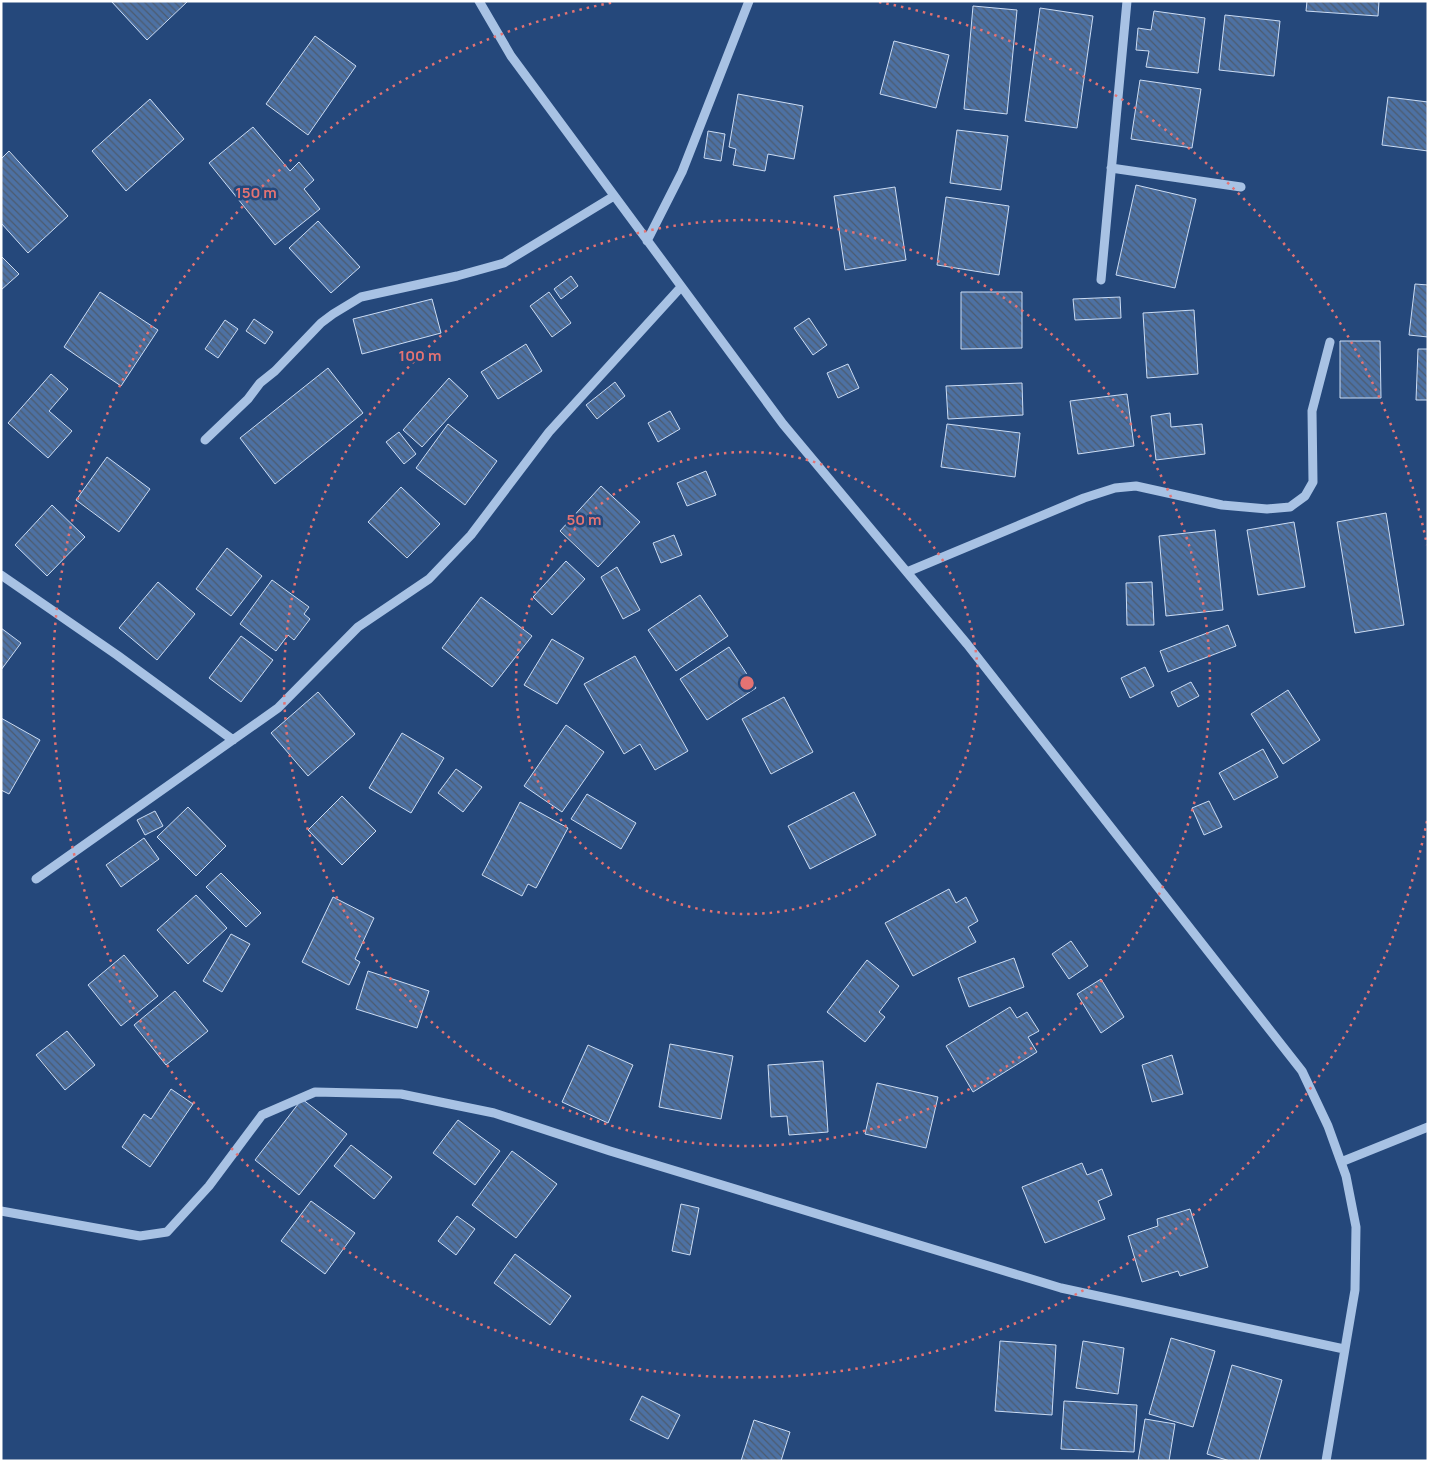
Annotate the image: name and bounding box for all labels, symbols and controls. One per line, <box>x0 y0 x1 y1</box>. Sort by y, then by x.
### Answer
text: 150 m <box>235 182 277 203</box>
text: 100 m <box>399 345 441 366</box>
text: 50 m <box>566 509 602 530</box>
centre of rings <box>738 674 756 692</box>

